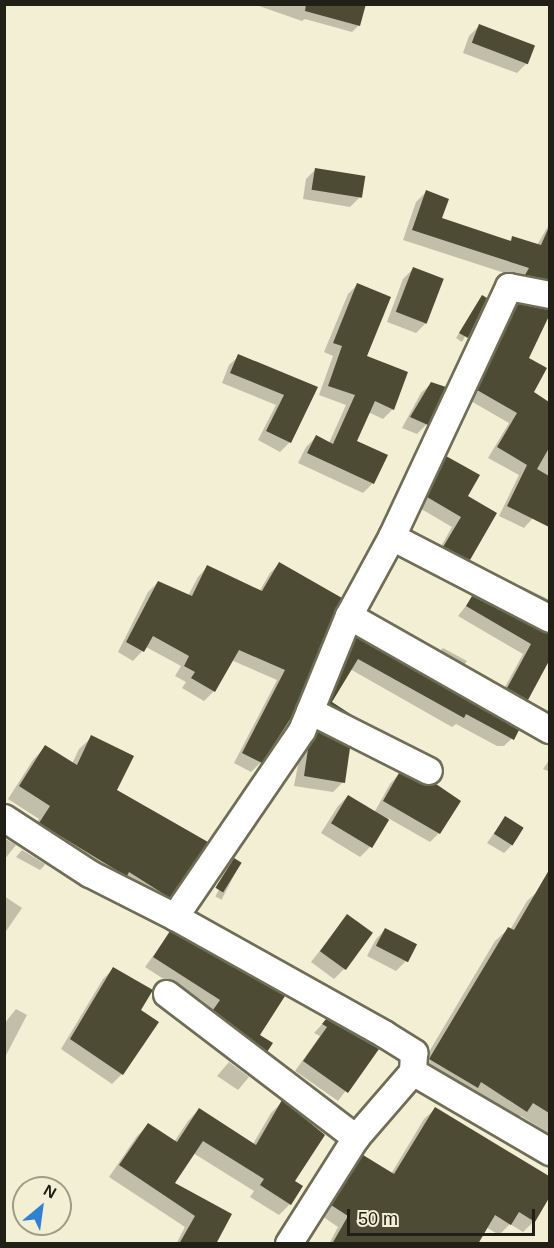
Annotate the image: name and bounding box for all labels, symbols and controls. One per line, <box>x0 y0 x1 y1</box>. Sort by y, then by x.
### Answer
north arrow <box>12 1176 72 1236</box>
text: N <box>41 1181 59 1202</box>
scale bar <box>350 1197 538 1235</box>
text: 50 m <box>358 1209 398 1229</box>

